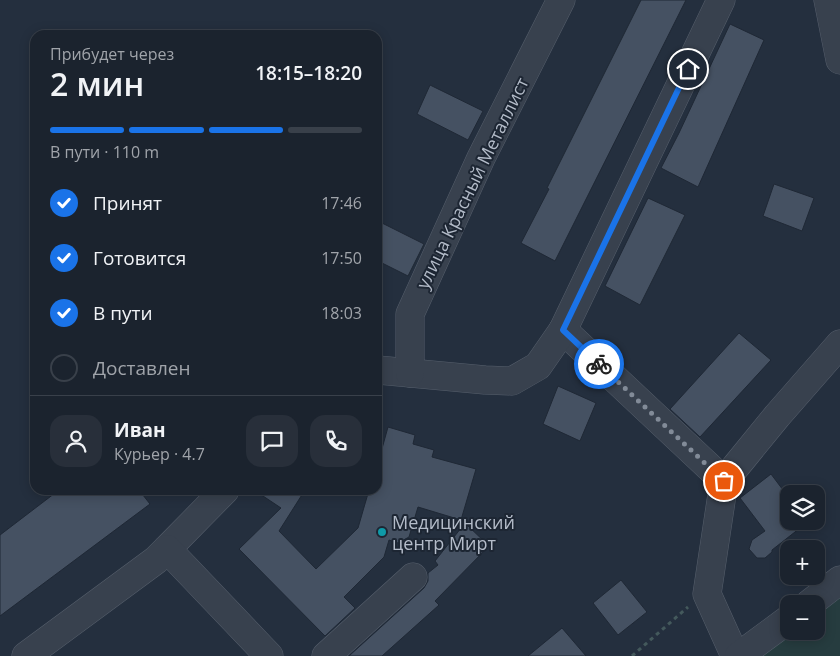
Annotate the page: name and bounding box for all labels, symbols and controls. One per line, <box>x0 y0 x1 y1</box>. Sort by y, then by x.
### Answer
text: Прибудет через <box>50 43 174 65</box>
pin <box>667 48 709 90</box>
icon: home <box>674 55 702 83</box>
text: 18:15–18:20 <box>255 60 362 86</box>
text: 2 мин <box>50 62 144 105</box>
street label: улица Красный Металлист <box>410 73 534 293</box>
text: В пути · 110 m <box>50 141 159 163</box>
icon: check <box>50 189 78 217</box>
text: Принят <box>93 190 162 216</box>
text: 17:46 <box>321 192 362 214</box>
icon: check <box>50 244 78 272</box>
text: Готовится <box>93 245 186 271</box>
text: 17:50 <box>321 247 362 269</box>
icon: check <box>50 299 78 327</box>
text: В пути <box>93 300 153 326</box>
text: 18:03 <box>321 302 362 324</box>
courier <box>574 339 624 389</box>
icon: bike <box>585 350 613 378</box>
text: Доставлен <box>93 355 191 381</box>
button: person <box>50 415 102 467</box>
button: chat <box>246 415 298 467</box>
button: phone <box>310 415 362 467</box>
text: Иван <box>114 417 166 443</box>
text: Курьер · 4.7 <box>114 443 205 465</box>
pin <box>703 460 745 502</box>
icon: bag <box>710 467 738 495</box>
map controls <box>780 485 825 640</box>
button: layers <box>780 485 825 530</box>
place label: Медицинский центр Мирт <box>392 510 515 555</box>
marker: Медицинский центр Мирт <box>376 526 388 538</box>
button: + <box>780 540 825 585</box>
button: − <box>780 595 825 640</box>

